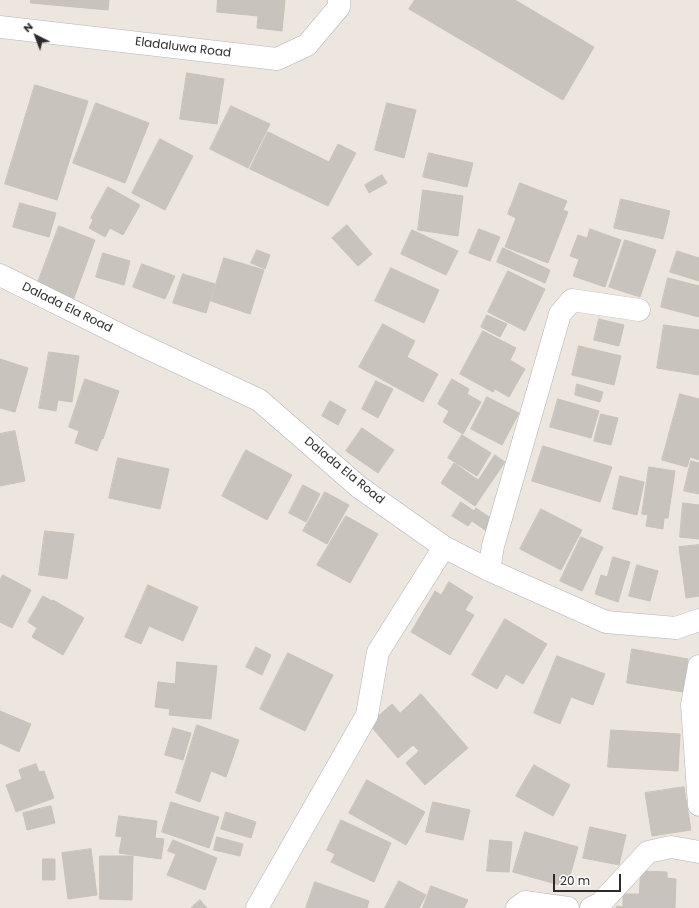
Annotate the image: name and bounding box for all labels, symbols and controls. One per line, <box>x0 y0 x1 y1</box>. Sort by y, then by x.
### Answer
north arrow <box>16 16 56 56</box>
text: N <box>20 18 36 36</box>
street label: Eladaluwa Road <box>134 35 232 61</box>
street label: Dalada Ela Road <box>19 280 115 336</box>
street label: Dalada Ela Road <box>301 434 387 508</box>
scale bar <box>555 866 623 892</box>
text: 20 m <box>560 872 590 889</box>

